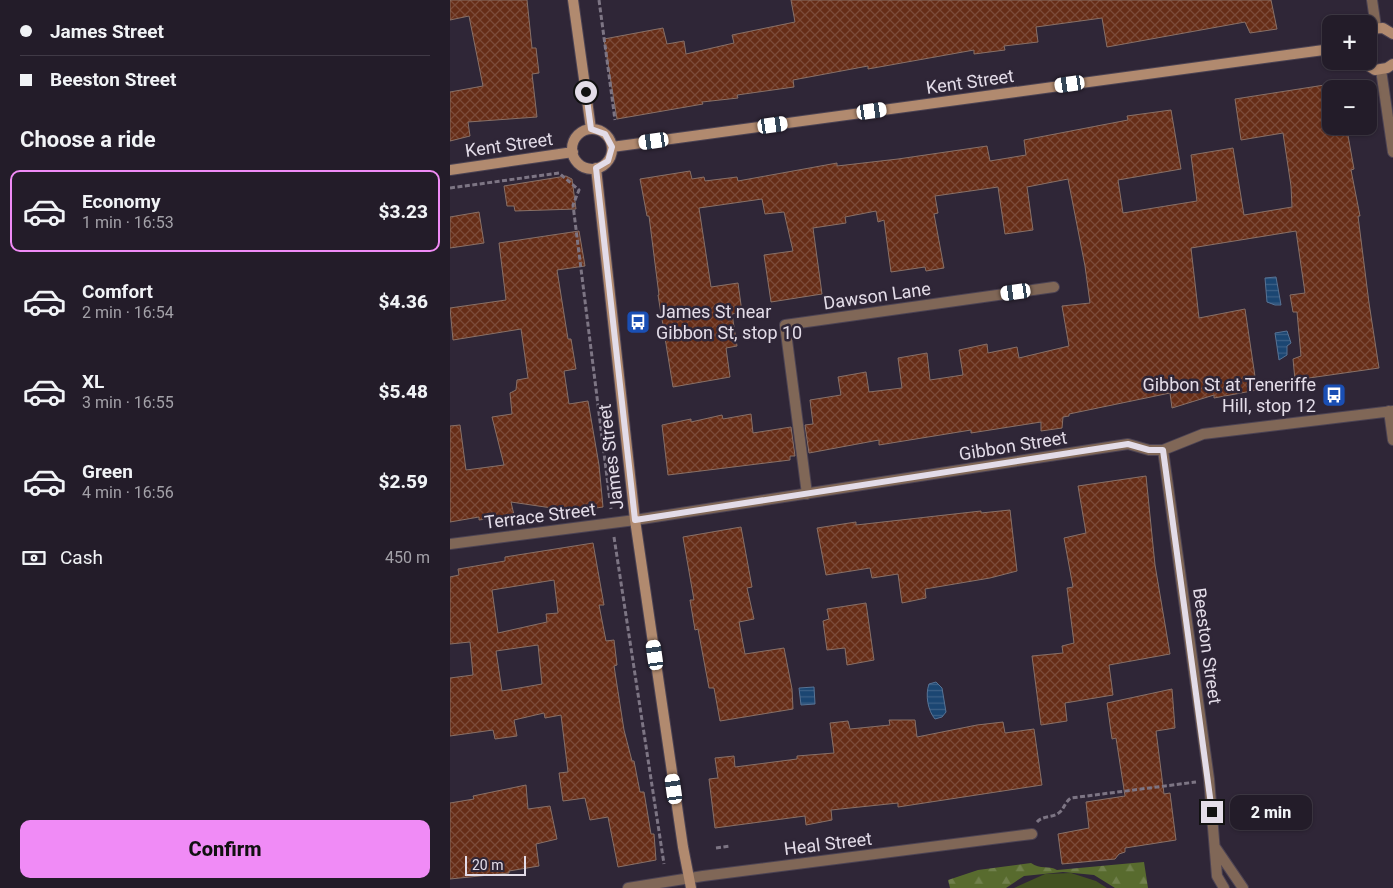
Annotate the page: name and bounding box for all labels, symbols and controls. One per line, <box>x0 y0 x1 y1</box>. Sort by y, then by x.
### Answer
map controls <box>1322 15 1377 135</box>
button: + <box>1322 15 1377 70</box>
text: James Street <box>50 20 164 43</box>
street label: Kent Street <box>925 65 1015 98</box>
text: Beeston Street <box>50 68 177 91</box>
car <box>1054 74 1085 94</box>
button: − <box>1322 80 1377 135</box>
route start <box>575 81 597 103</box>
car <box>856 101 887 121</box>
car <box>757 115 788 135</box>
text: Choose a ride <box>20 127 156 152</box>
street label: Kent Street <box>464 128 554 161</box>
car <box>638 131 669 151</box>
icon: car <box>22 189 67 234</box>
text: Economy <box>82 190 161 213</box>
text: $3.23 <box>379 200 428 223</box>
text: 1 min · 16:53 <box>82 213 174 232</box>
street label: Dawson Lane <box>822 278 932 313</box>
icon: car <box>22 279 67 324</box>
text: Comfort <box>82 280 153 303</box>
car <box>1000 282 1031 302</box>
text: $4.36 <box>379 290 428 313</box>
place label: James St near Gibbon St, stop 10 <box>656 301 802 343</box>
text: 2 min · 16:54 <box>82 303 174 322</box>
bus stop icon: James St near Gibbon St, stop 10 <box>625 309 651 335</box>
icon: car <box>22 369 67 414</box>
text: XL <box>82 370 104 393</box>
place label: Gibbon St at Teneriffe Hill, stop 12 <box>1142 374 1316 416</box>
text: $5.48 <box>379 380 428 403</box>
bus stop icon: Gibbon St at Teneriffe Hill, stop 12 <box>1321 382 1347 408</box>
text: 3 min · 16:55 <box>82 393 174 412</box>
street label: James Street <box>594 403 627 511</box>
street label: Gibbon Street <box>957 427 1069 464</box>
icon: car <box>22 459 67 504</box>
text: Green <box>82 460 133 483</box>
text: $2.59 <box>379 470 428 493</box>
text: 4 min · 16:56 <box>82 483 174 502</box>
street label: Terrace Street <box>483 498 597 533</box>
icon: cash <box>20 544 48 572</box>
text: Cash <box>60 546 103 569</box>
text: 450 m <box>385 548 430 567</box>
street label: Beeston Street <box>1189 586 1226 706</box>
car <box>645 639 664 671</box>
car <box>664 773 683 805</box>
callout: 2 min <box>1230 794 1312 830</box>
route end <box>1201 801 1223 823</box>
text: 2 min <box>1251 803 1291 822</box>
button: Confirm <box>20 820 430 878</box>
street label: Heal Street <box>783 828 873 859</box>
scale bar <box>465 853 526 876</box>
text: 20 m <box>472 857 504 873</box>

